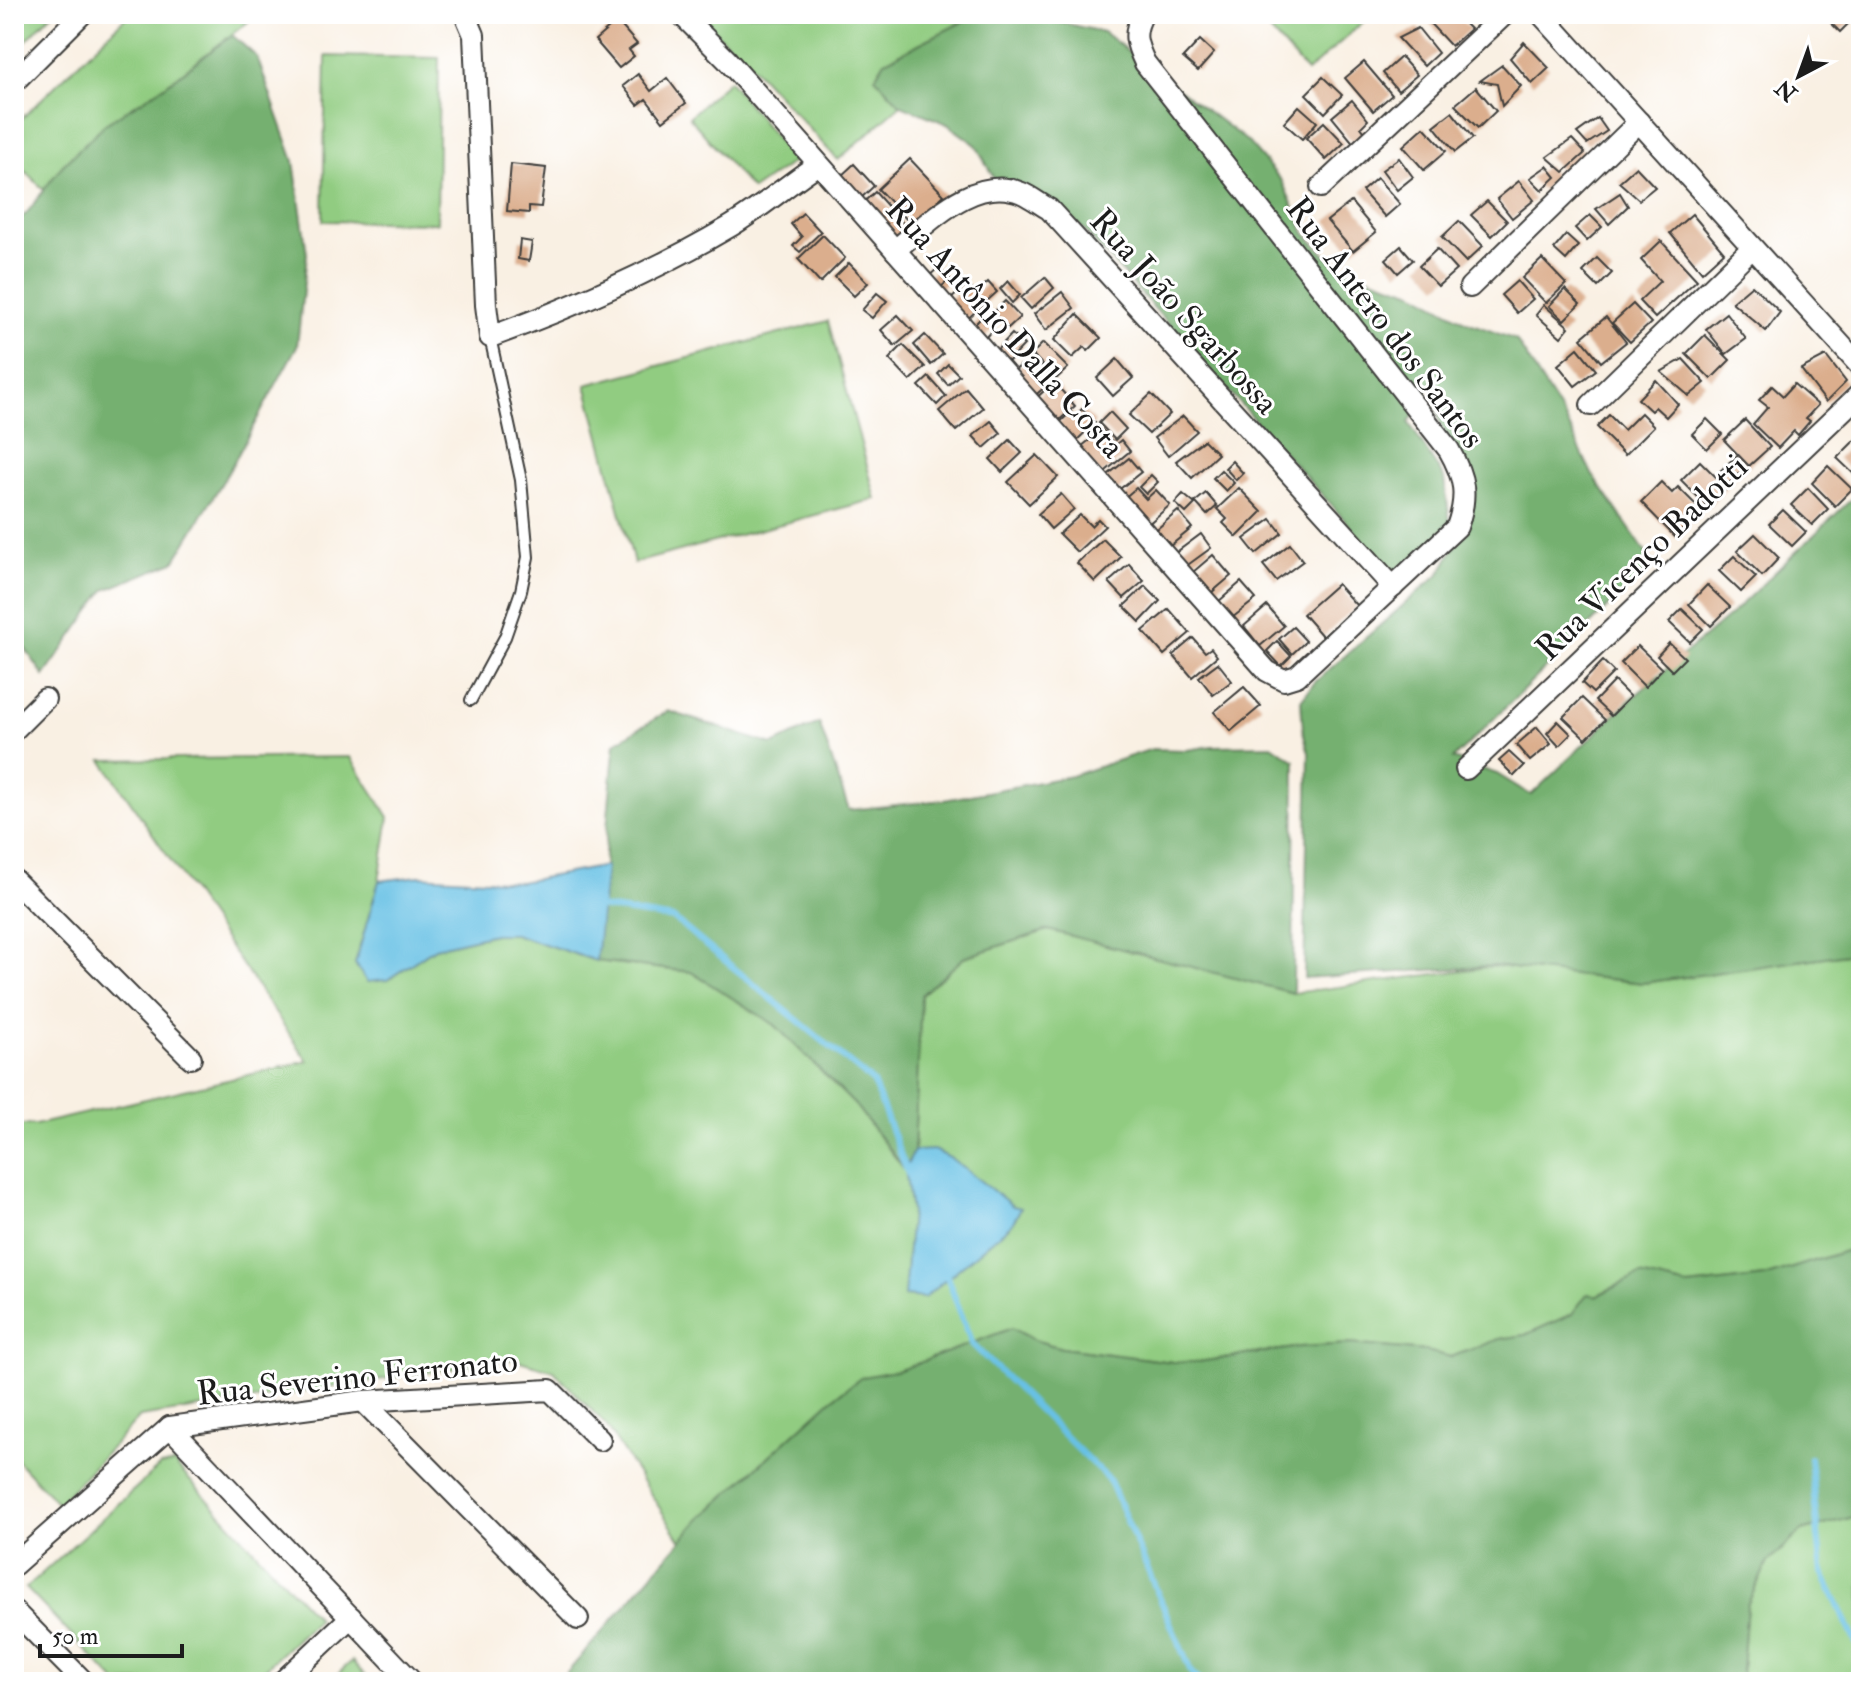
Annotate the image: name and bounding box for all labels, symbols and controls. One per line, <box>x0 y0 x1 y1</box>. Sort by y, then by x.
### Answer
north arrow <box>1759 36 1839 116</box>
text: N <box>1770 73 1804 108</box>
street label: Rua Antônio Dalla Costa <box>876 188 1134 468</box>
street label: Rua Antero dos Santos <box>1276 189 1493 457</box>
street label: Rua João Sgarbossa <box>1080 200 1288 425</box>
street label: Rua Vicenço Badotti <box>1527 446 1757 670</box>
street label: Rua Severino Ferronato <box>195 1339 520 1416</box>
scale bar <box>40 1608 182 1658</box>
text: 50 m <box>52 1621 99 1652</box>

